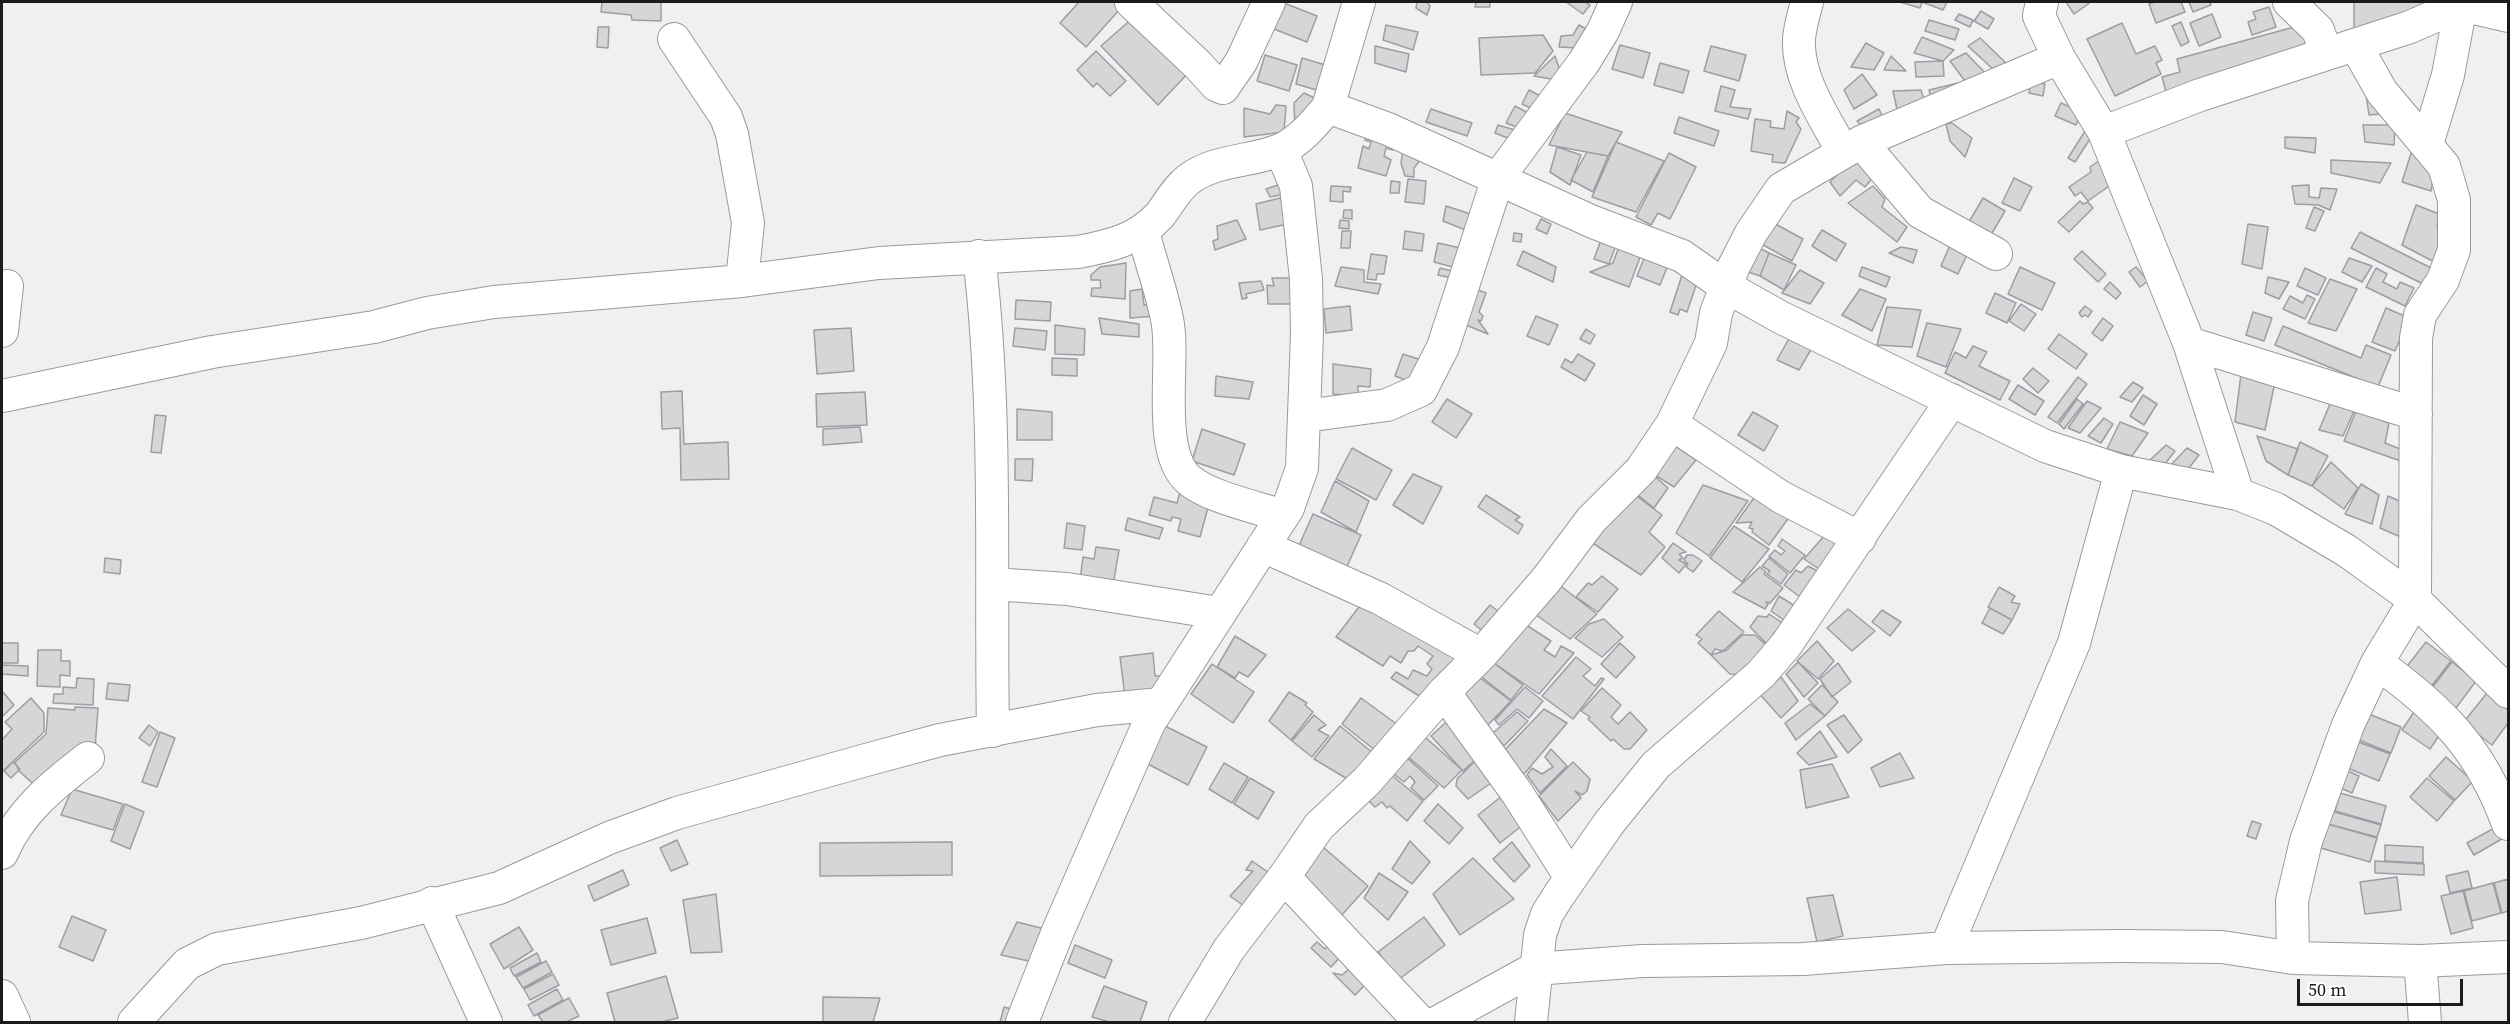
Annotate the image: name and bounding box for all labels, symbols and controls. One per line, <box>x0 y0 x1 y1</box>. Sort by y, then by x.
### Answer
scale bar <box>2300 967 2466 1005</box>
text: 50 m <box>2308 977 2346 1002</box>

